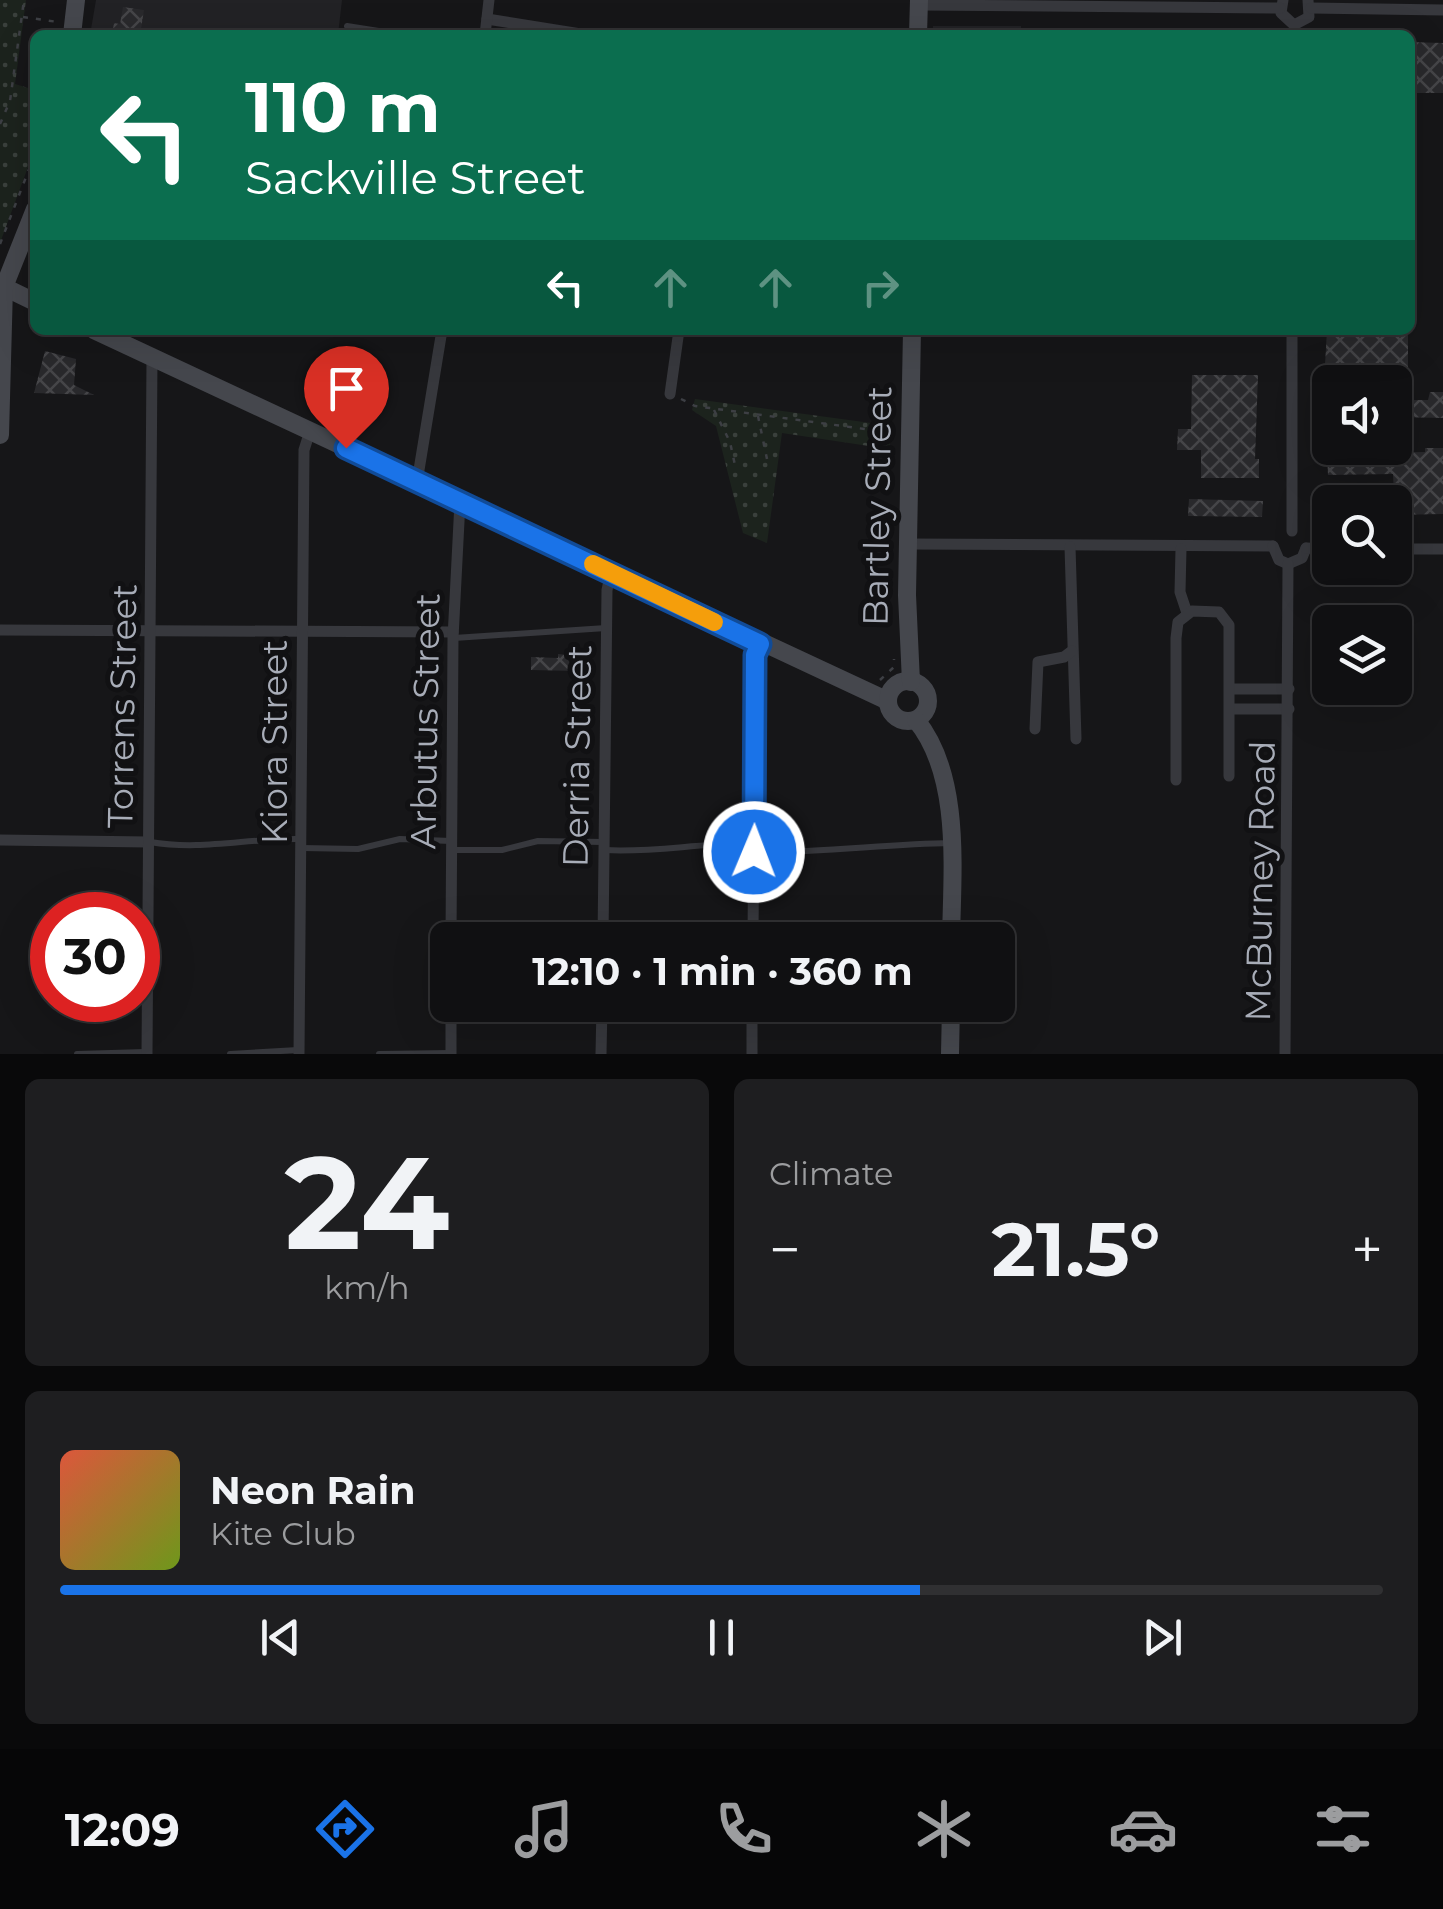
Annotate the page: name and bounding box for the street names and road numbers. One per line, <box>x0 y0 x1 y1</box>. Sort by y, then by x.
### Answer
street label: Bartley Street <box>853 386 901 626</box>
street label: Torrens Street <box>98 583 146 829</box>
street label: Arbutus Street <box>401 593 449 849</box>
street label: Kiora Street <box>253 640 296 844</box>
street label: Derria Street <box>554 644 600 868</box>
street label: McBurney Road <box>1236 740 1284 1022</box>

